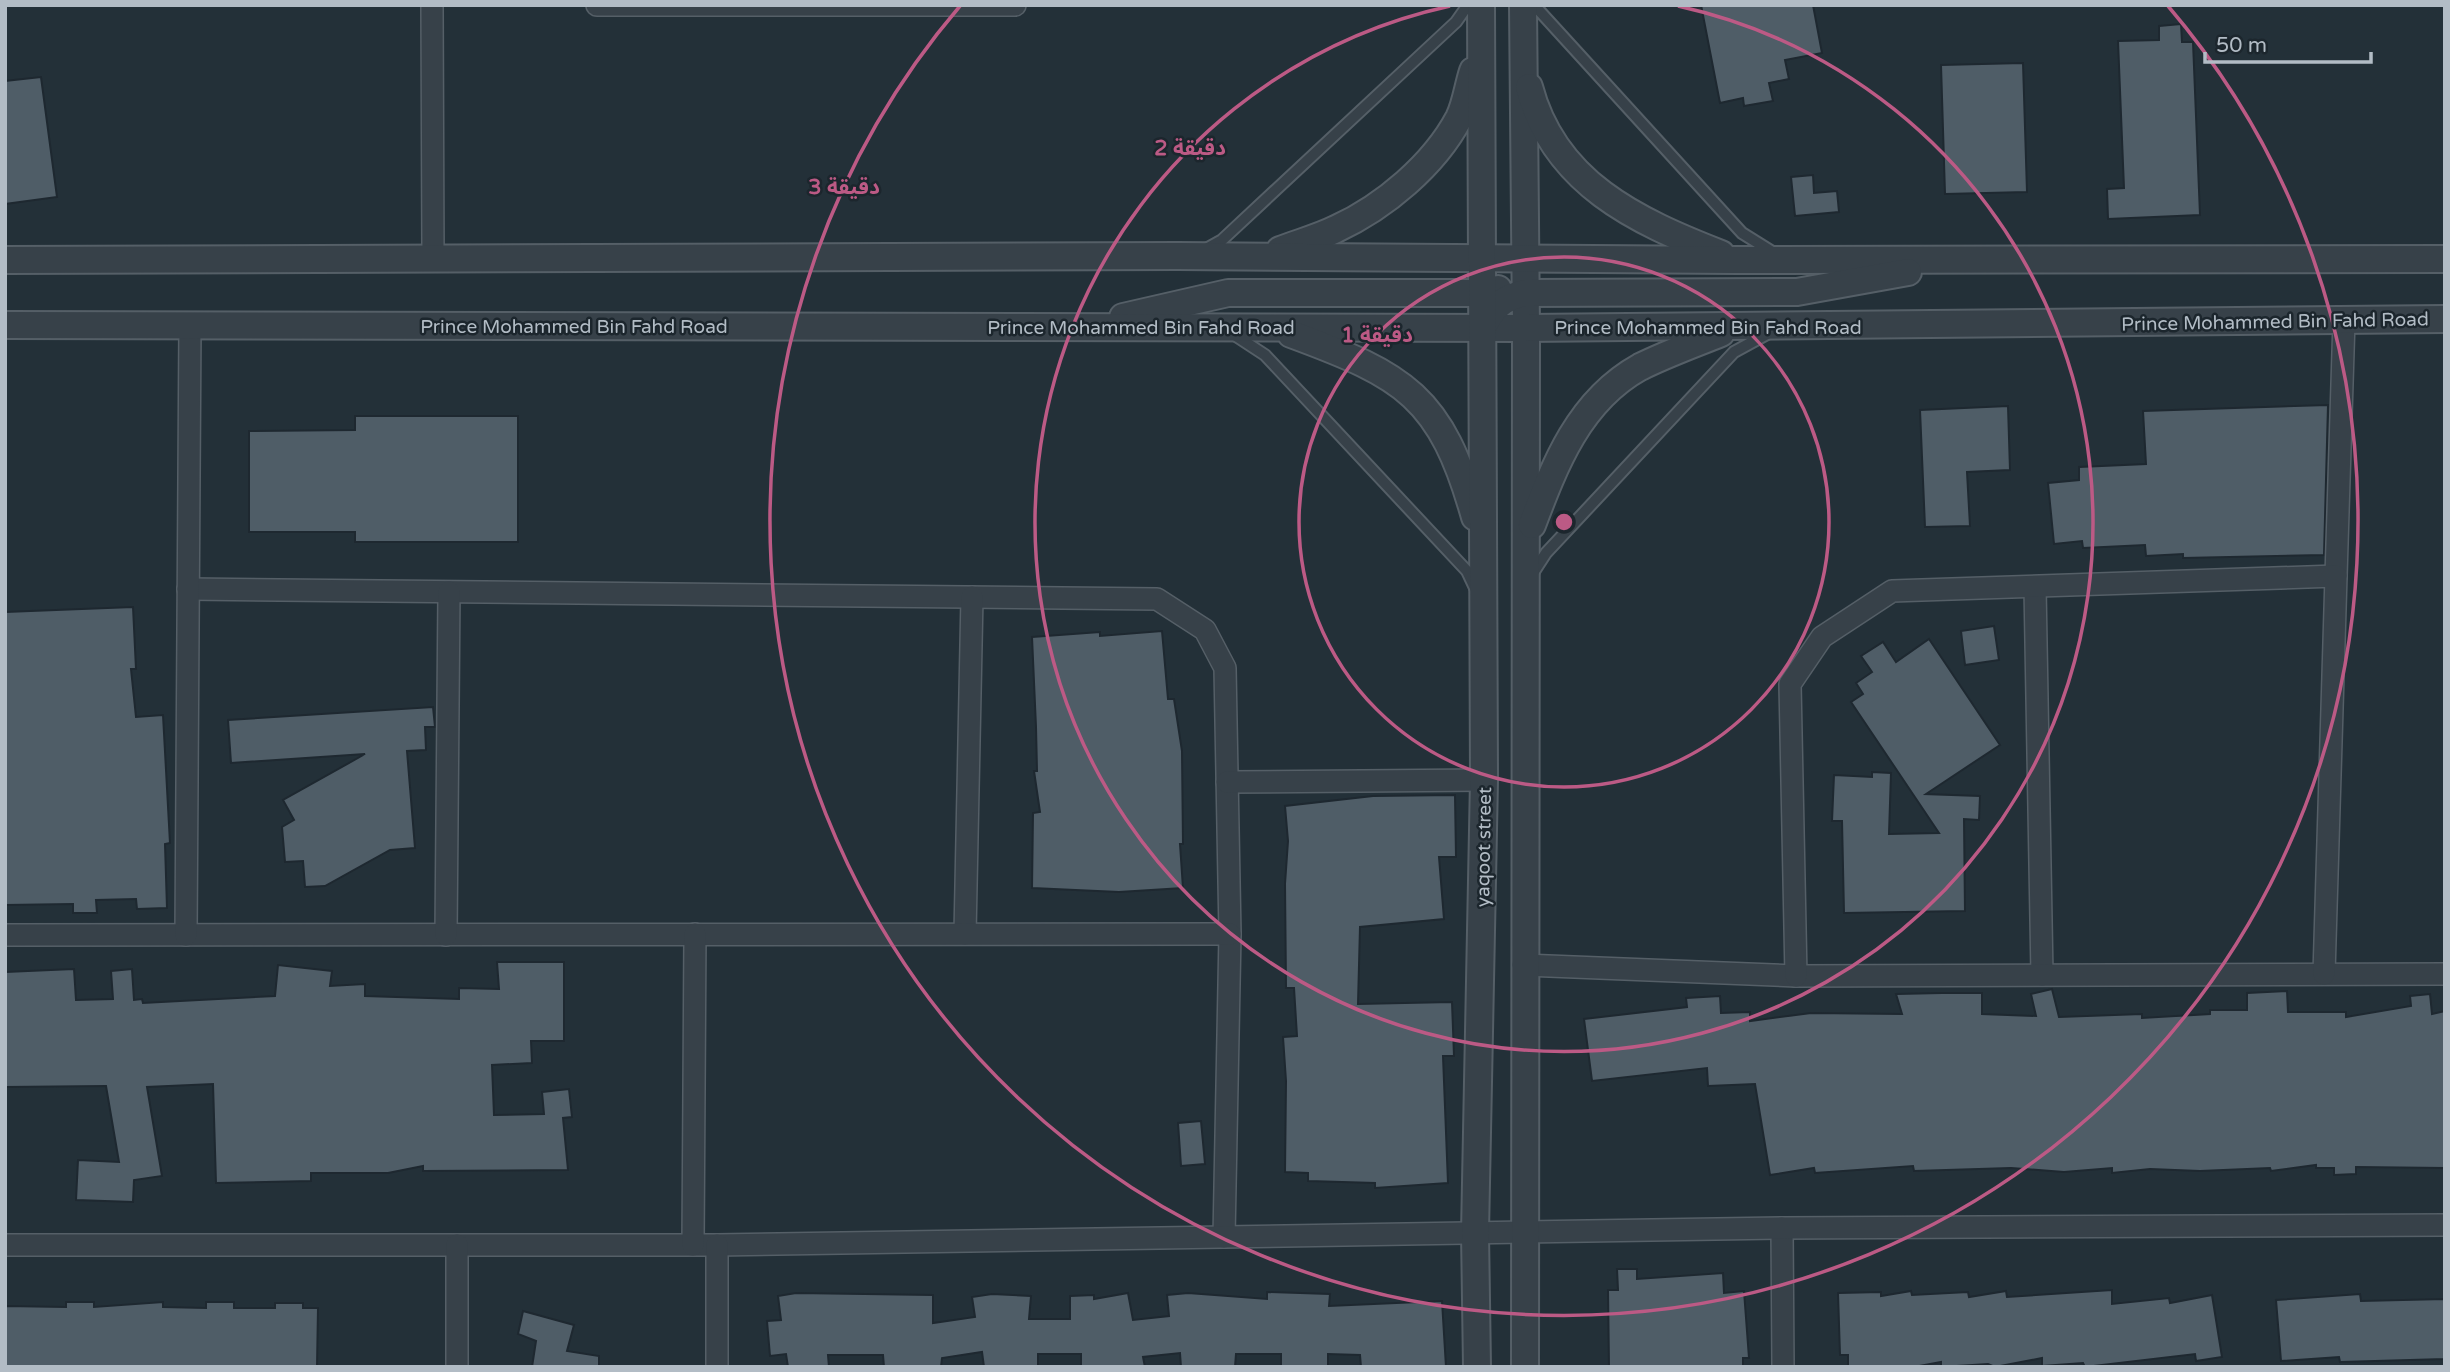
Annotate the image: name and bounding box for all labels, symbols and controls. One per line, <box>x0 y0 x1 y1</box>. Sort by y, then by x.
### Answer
scale bar <box>2205 21 2371 65</box>
text: 50 m <box>2216 33 2267 58</box>
text: 2 دقيقة <box>1154 136 1226 161</box>
text: 3 دقيقة <box>808 175 880 200</box>
street label: Prince Mohammed Bin Fahd Road <box>2121 308 2429 336</box>
street label: Prince Mohammed Bin Fahd Road <box>420 316 728 338</box>
street label: Prince Mohammed Bin Fahd Road <box>987 317 1295 339</box>
street label: Prince Mohammed Bin Fahd Road <box>1554 317 1862 339</box>
text: 1 دقيقة <box>1341 323 1413 348</box>
centre of rings <box>1552 510 1576 534</box>
street label: yaqoot street <box>1472 787 1496 907</box>

